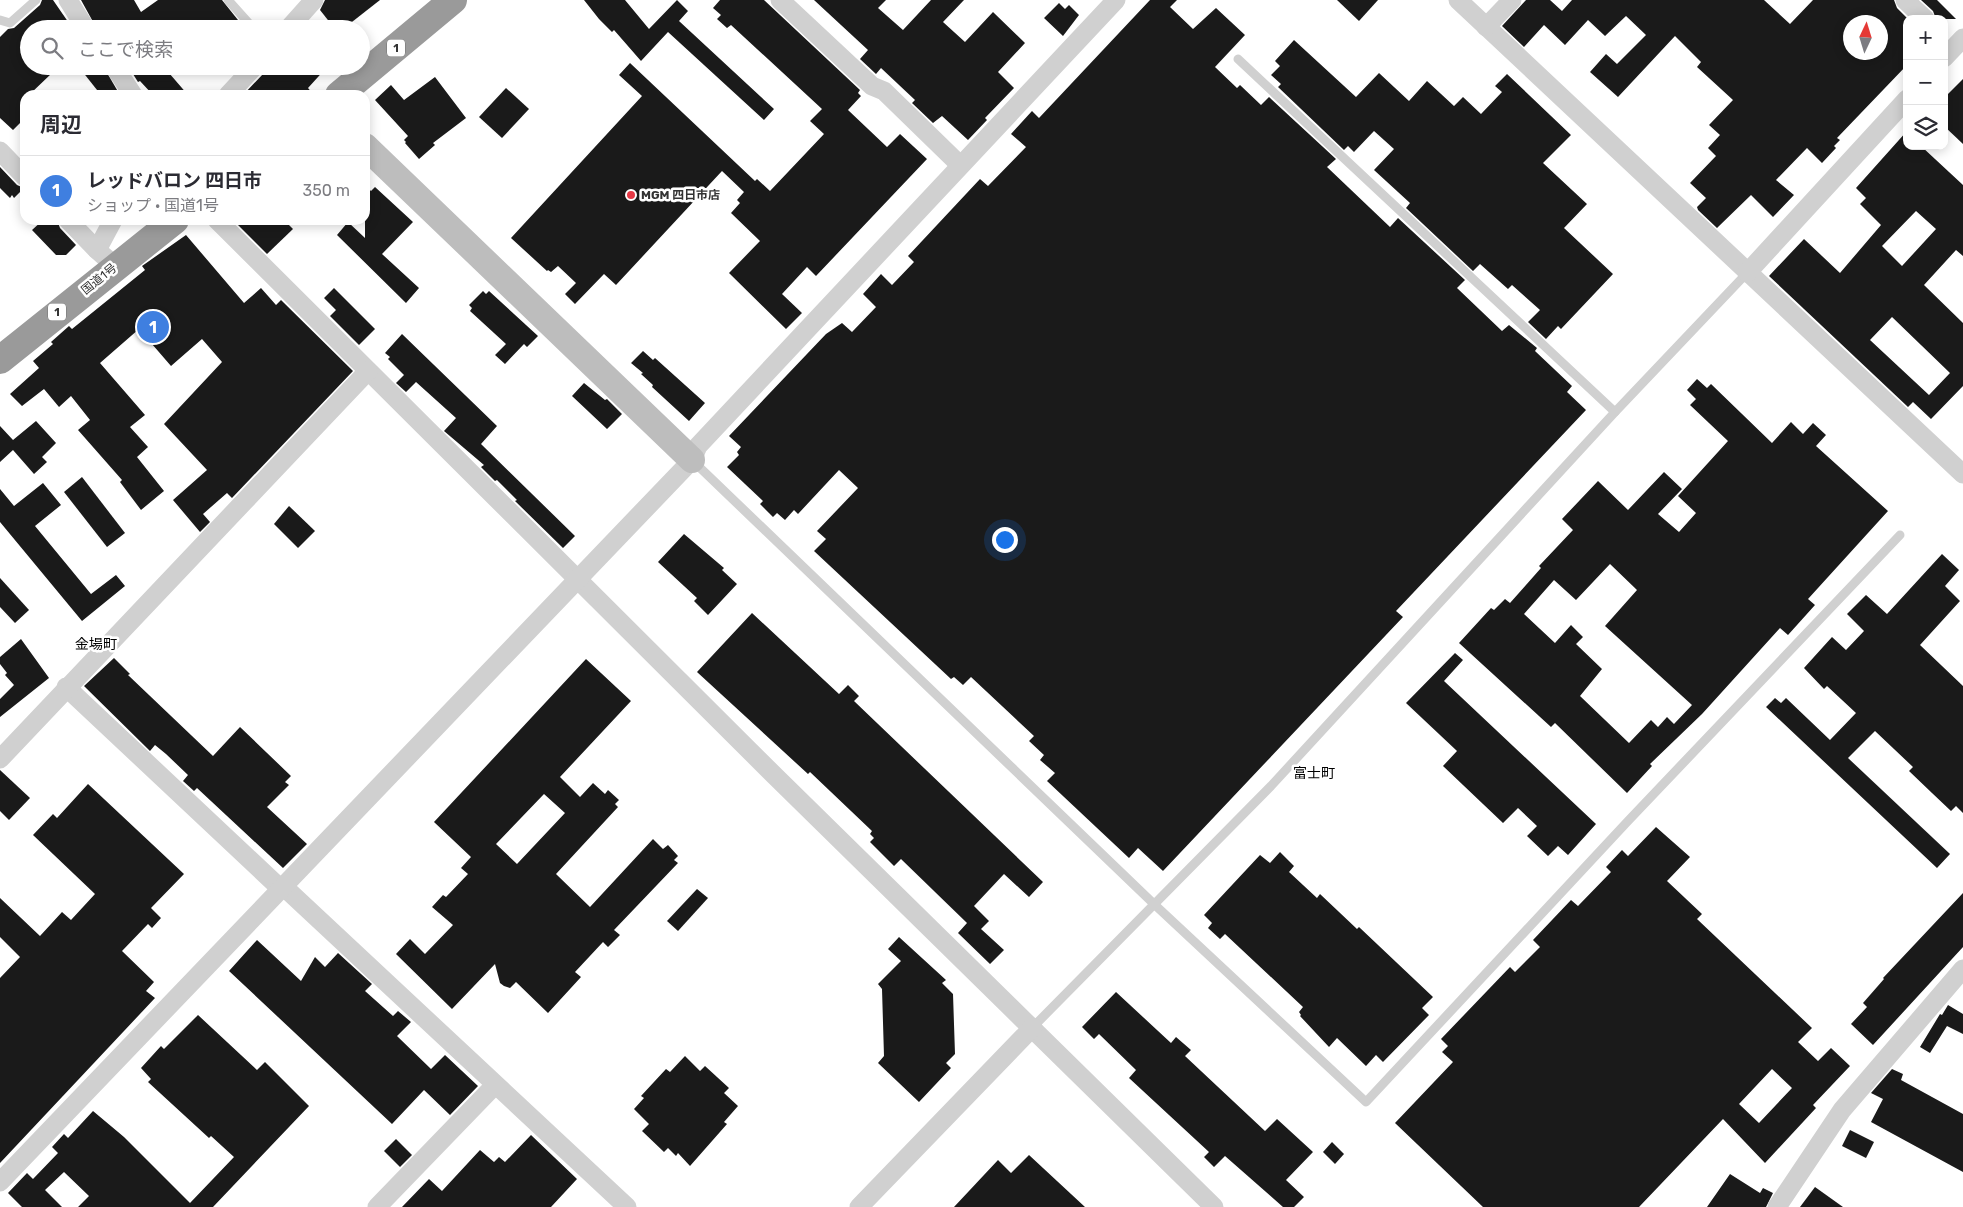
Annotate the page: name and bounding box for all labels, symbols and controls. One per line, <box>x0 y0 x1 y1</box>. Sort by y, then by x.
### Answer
north arrow <box>1843 15 1888 60</box>
map controls <box>1903 15 1948 150</box>
button: + <box>1903 15 1948 60</box>
search box <box>20 20 370 75</box>
icon: search <box>38 34 66 62</box>
text: ここで検索 <box>78 38 173 61</box>
road number: 1 <box>387 40 405 56</box>
button: − <box>1903 60 1948 105</box>
button: layers <box>1903 105 1948 150</box>
text: 周辺 <box>40 112 82 137</box>
text: レッドバロン 四日市 <box>87 169 262 192</box>
text: 1 <box>52 181 60 200</box>
text: 350 m <box>303 181 350 200</box>
place label: MGM 四日市店 <box>641 188 720 202</box>
marker: MGM 四日市店 <box>625 189 637 201</box>
text: ショップ · 国道1号 <box>87 196 219 215</box>
street label: 国道1号 <box>79 261 119 297</box>
road number: 1 <box>48 304 66 320</box>
pin: 1 <box>137 308 169 346</box>
your location <box>992 527 1018 553</box>
district label: 金場町 <box>75 636 117 653</box>
district label: 富士町 <box>1293 765 1335 782</box>

